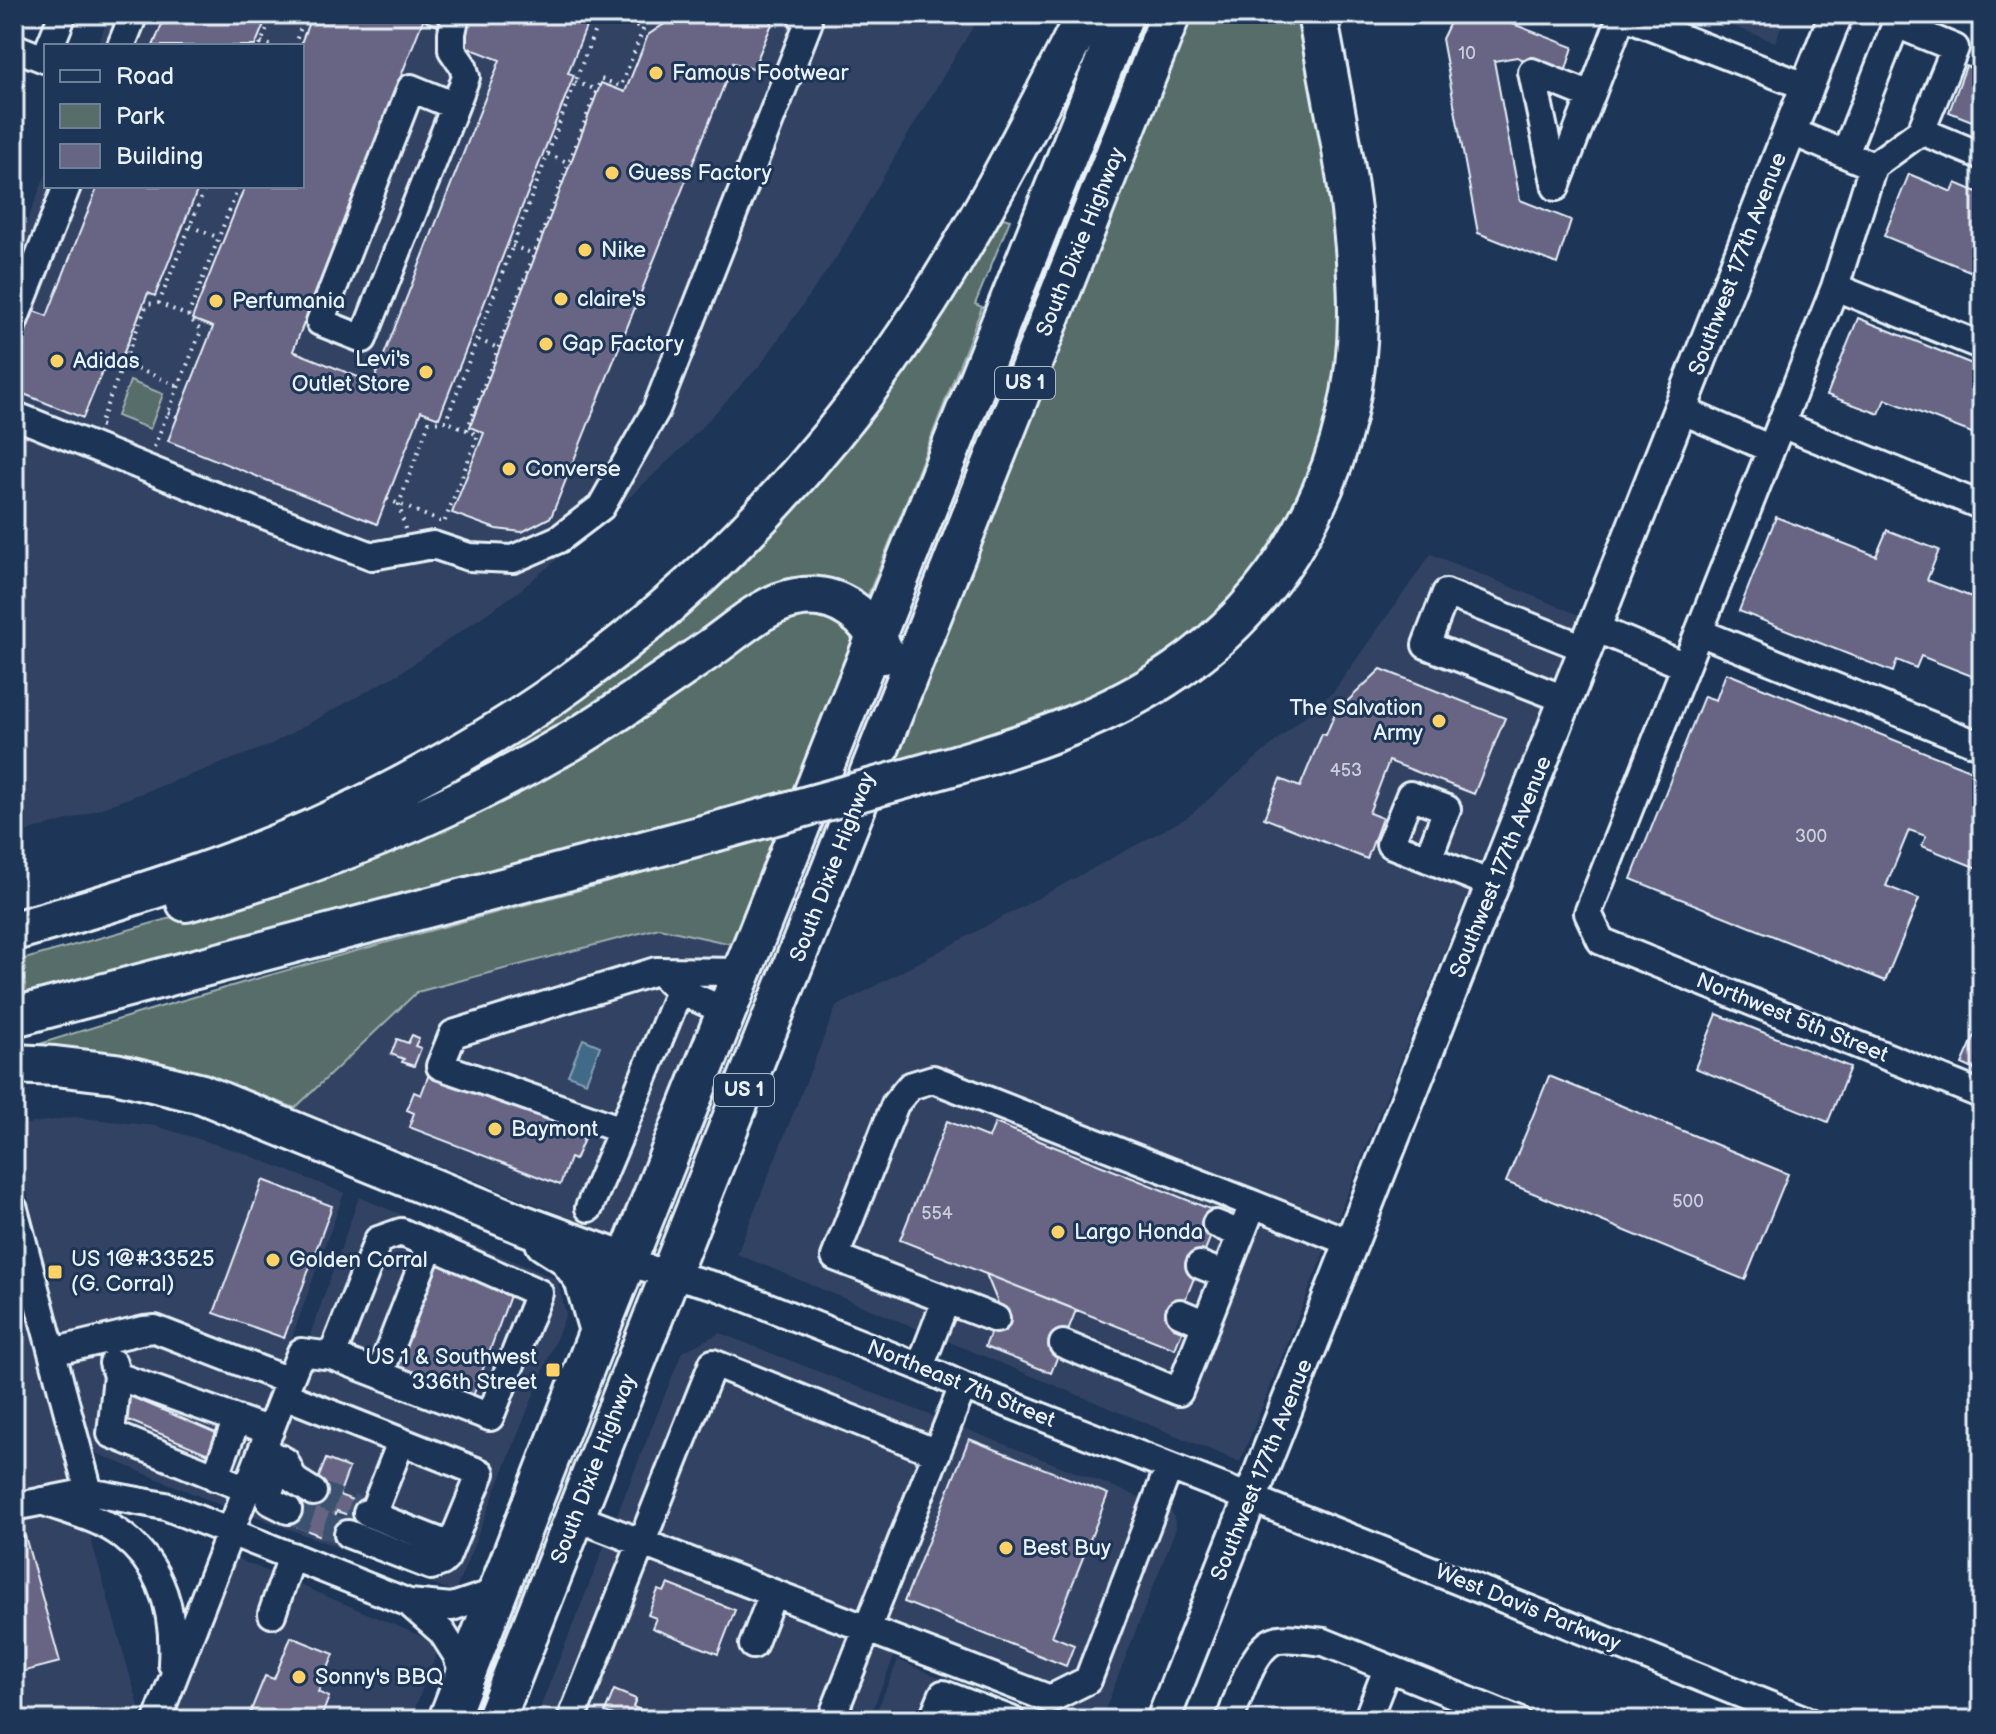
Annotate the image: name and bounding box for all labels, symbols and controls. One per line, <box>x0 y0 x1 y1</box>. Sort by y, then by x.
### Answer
house number: 10 <box>1458 43 1476 64</box>
legend <box>44 44 304 188</box>
place label: Famous Footwear <box>672 60 849 87</box>
text: Road <box>116 62 174 91</box>
marker: Famous Footwear <box>647 64 665 82</box>
text: Park <box>116 102 164 131</box>
text: Building <box>116 142 203 171</box>
street label: South Dixie Highway <box>1031 144 1131 340</box>
street label: Southwest 177th Avenue <box>1683 149 1793 379</box>
place label: Guess Factory <box>628 160 772 187</box>
marker: Guess Factory <box>603 164 621 182</box>
place label: Nike <box>601 237 646 264</box>
marker: Nike <box>576 241 594 259</box>
place label: claire's <box>577 286 646 313</box>
place label: Perfumania <box>232 288 345 315</box>
marker: claire's <box>552 290 570 308</box>
marker: Perfumania <box>207 292 225 310</box>
place label: Gap Factory <box>562 331 684 358</box>
marker: Gap Factory <box>537 335 555 353</box>
place label: Levi's Outlet Store <box>292 346 410 398</box>
place label: Adidas <box>73 348 140 375</box>
marker: Adidas <box>48 352 66 370</box>
marker: Levi's Outlet Store <box>417 363 435 381</box>
road number: US 1 <box>995 367 1055 399</box>
place label: Converse <box>525 456 621 483</box>
marker: Converse <box>500 460 518 478</box>
place label: The Salvation Army <box>1289 695 1423 747</box>
marker: The Salvation Army <box>1430 712 1448 730</box>
street label: Southwest 177th Avenue <box>1444 752 1558 982</box>
house number: 453 <box>1330 760 1362 781</box>
street label: South Dixie Highway <box>784 768 882 966</box>
house number: 300 <box>1795 826 1827 847</box>
street label: Northwest 5th Street <box>1692 967 1892 1069</box>
road number: US 1 <box>714 1074 774 1106</box>
place label: Baymont <box>511 1116 599 1143</box>
marker: Baymont <box>486 1120 504 1138</box>
house number: 500 <box>1672 1191 1704 1212</box>
house number: 554 <box>921 1203 953 1224</box>
place label: Largo Honda <box>1074 1219 1203 1246</box>
marker: Largo Honda <box>1049 1223 1067 1241</box>
place label: US 1@#33525 (G. Corral) <box>71 1246 215 1298</box>
place label: Golden Corral <box>289 1247 428 1274</box>
marker: Golden Corral <box>264 1251 282 1269</box>
marker: US 1@#33525 (G. Corral) <box>46 1263 64 1281</box>
street label: Northeast 7th Street <box>863 1334 1059 1434</box>
place label: US 1 & Southwest 336th Street <box>365 1344 537 1396</box>
street label: Southwest 177th Avenue <box>1205 1355 1319 1585</box>
marker: US 1 & Southwest 336th Street <box>544 1361 562 1379</box>
street label: South Dixie Highway <box>545 1370 643 1568</box>
place label: Best Buy <box>1022 1535 1111 1562</box>
marker: Best Buy <box>997 1539 1015 1557</box>
street label: West Davis Parkway <box>1431 1559 1625 1657</box>
place label: Sonny's BBQ <box>315 1664 443 1691</box>
marker: Sonny's BBQ <box>290 1668 308 1686</box>

